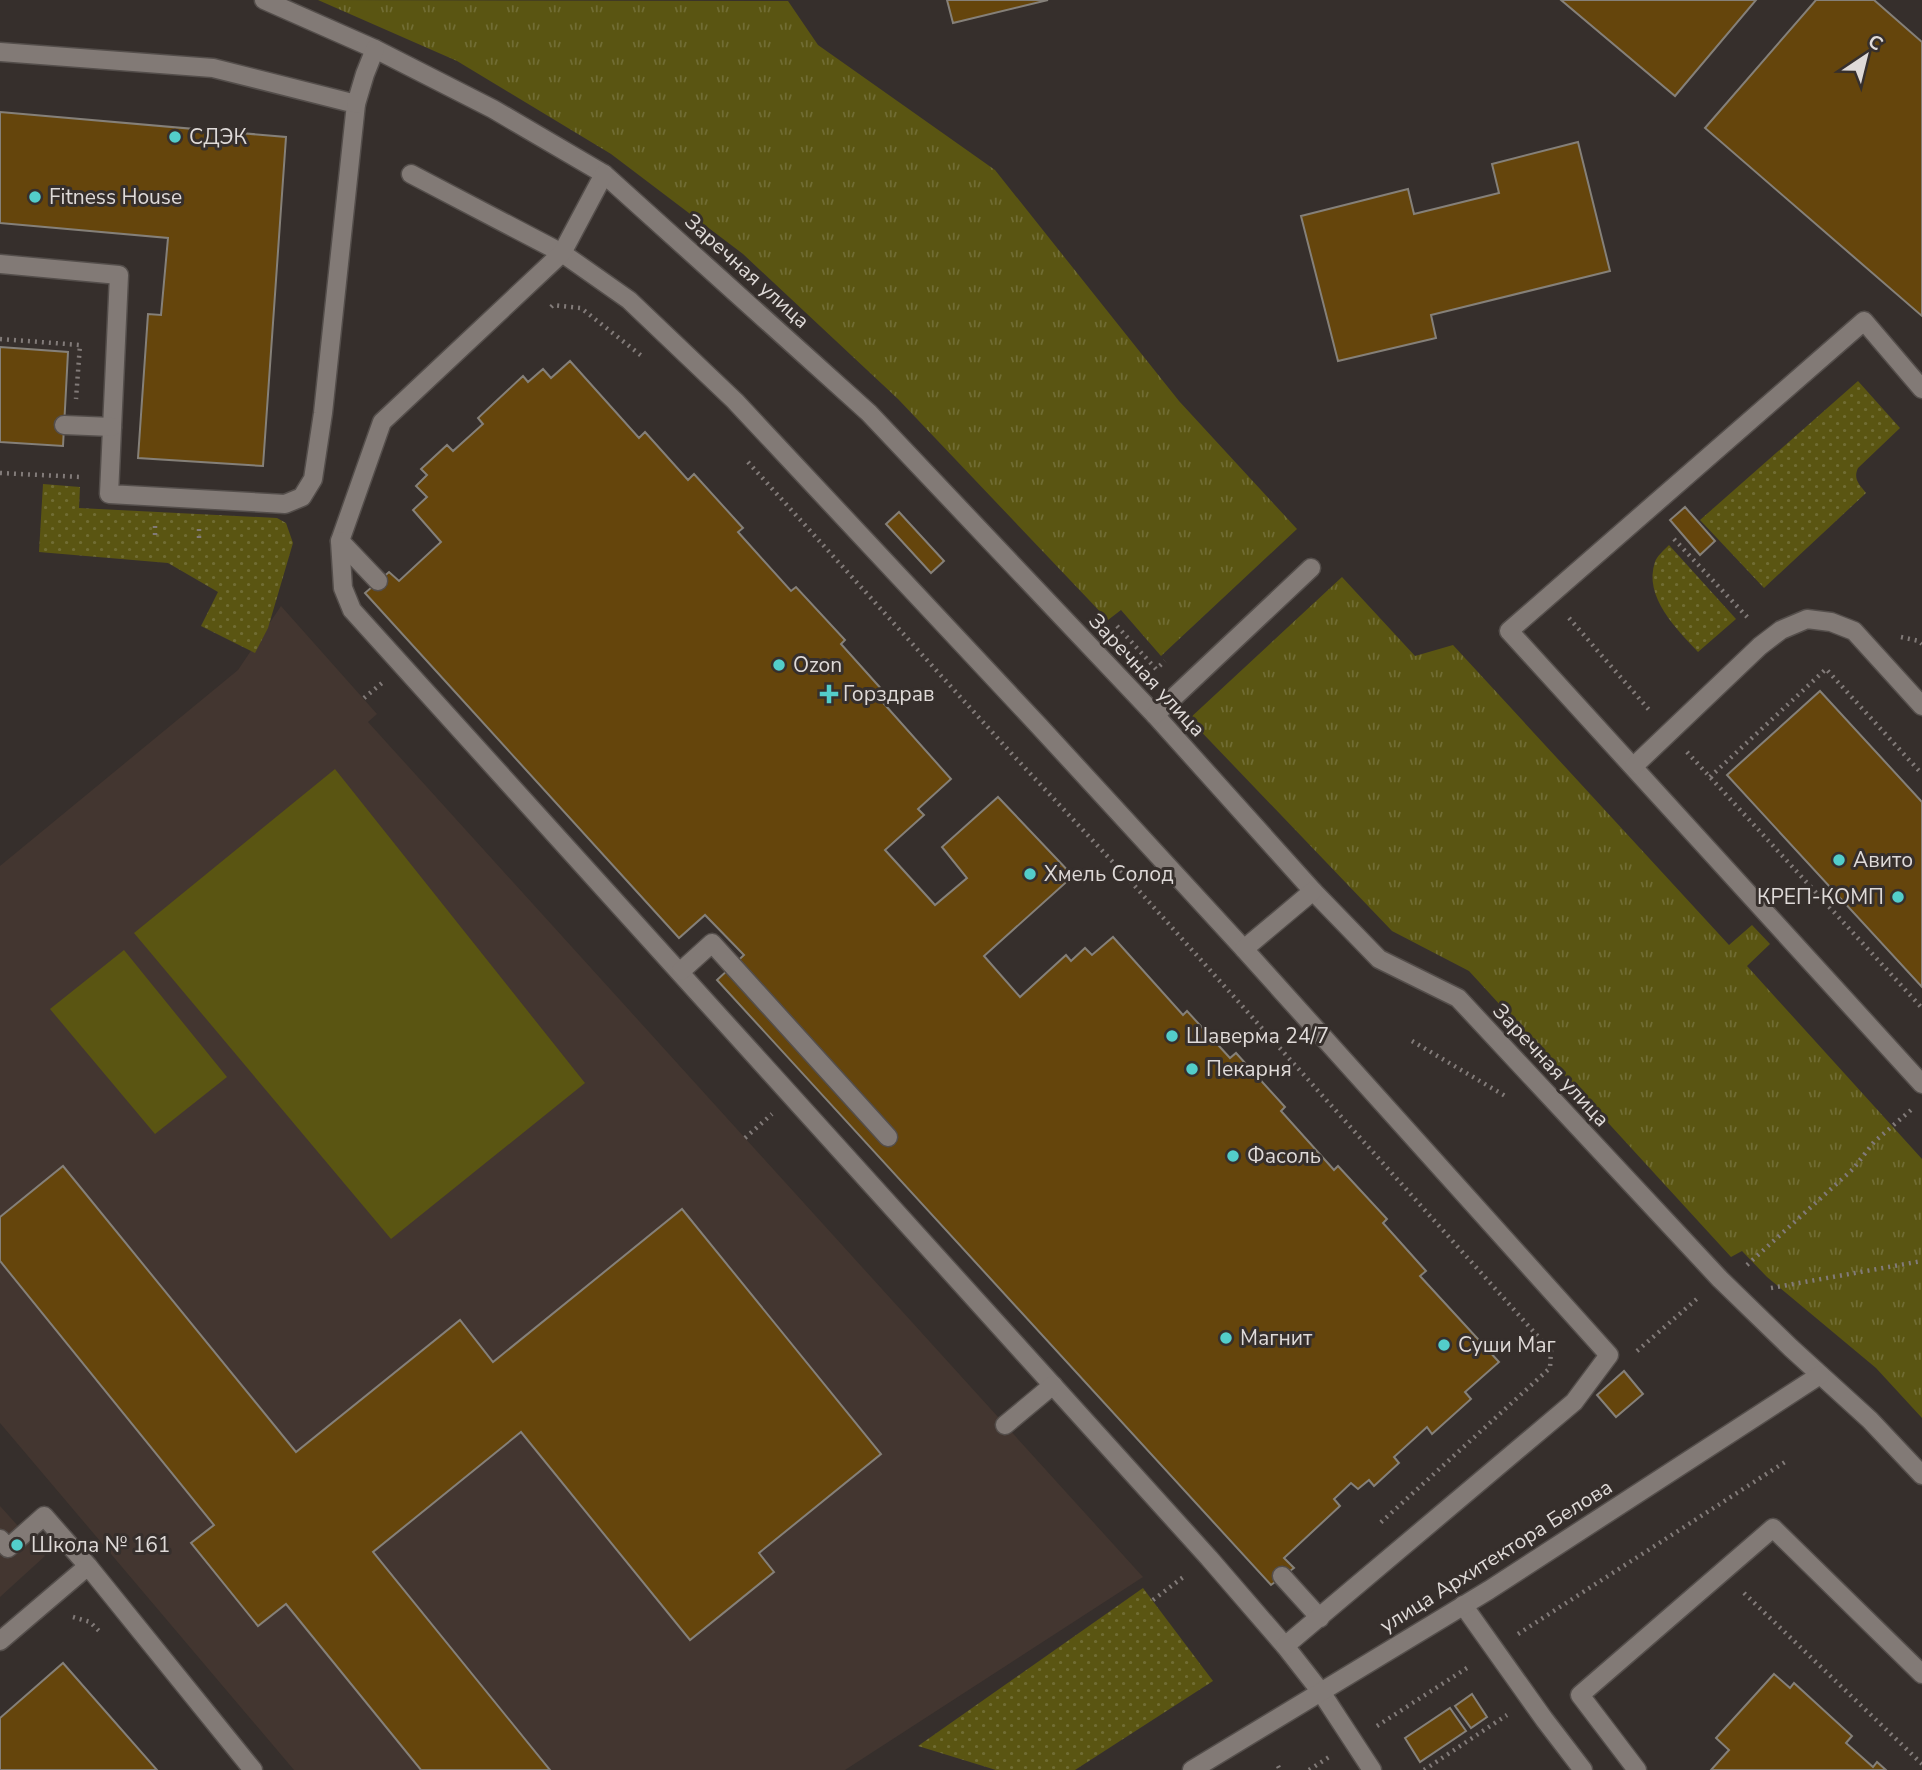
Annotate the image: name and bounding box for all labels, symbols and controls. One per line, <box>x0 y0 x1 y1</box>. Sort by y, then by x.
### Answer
north arrow <box>1831 21 1901 91</box>
text: С <box>1862 29 1888 57</box>
place label: СДЭК <box>189 123 248 151</box>
marker: СДЭК <box>167 129 183 145</box>
place label: Fitness House <box>49 183 182 211</box>
marker: Fitness House <box>27 189 43 205</box>
street label: Заречная улица <box>679 207 815 335</box>
street label: Заречная улица <box>1082 607 1212 743</box>
place label: Ozon <box>793 651 842 679</box>
marker: Ozon <box>771 657 787 673</box>
place label: Горздрав <box>843 680 935 708</box>
marker: Горздрав <box>821 686 837 702</box>
place label: Авито <box>1853 846 1913 874</box>
marker: Авито <box>1831 852 1847 868</box>
place label: Хмель Солод <box>1044 860 1174 888</box>
marker: Хмель Солод <box>1022 866 1038 882</box>
place label: КРЕП-КОМП <box>1757 883 1884 911</box>
marker: КРЕП-КОМП <box>1890 889 1906 905</box>
street label: Заречная улица <box>1486 997 1616 1133</box>
place label: Шаверма 24/7 <box>1186 1022 1329 1050</box>
marker: Шаверма 24/7 <box>1164 1028 1180 1044</box>
place label: Пекарня <box>1206 1055 1292 1083</box>
marker: Пекарня <box>1184 1061 1200 1077</box>
place label: Фасоль <box>1247 1142 1321 1170</box>
marker: Фасоль <box>1225 1148 1241 1164</box>
place label: Магнит <box>1240 1324 1313 1352</box>
marker: Магнит <box>1218 1330 1234 1346</box>
place label: Суши Маг <box>1458 1331 1556 1359</box>
marker: Суши Маг <box>1436 1337 1452 1353</box>
street label: улица Архитектора Белова <box>1374 1473 1618 1639</box>
place label: Школа № 161 <box>31 1531 170 1559</box>
marker: Школа № 161 <box>9 1537 25 1553</box>

